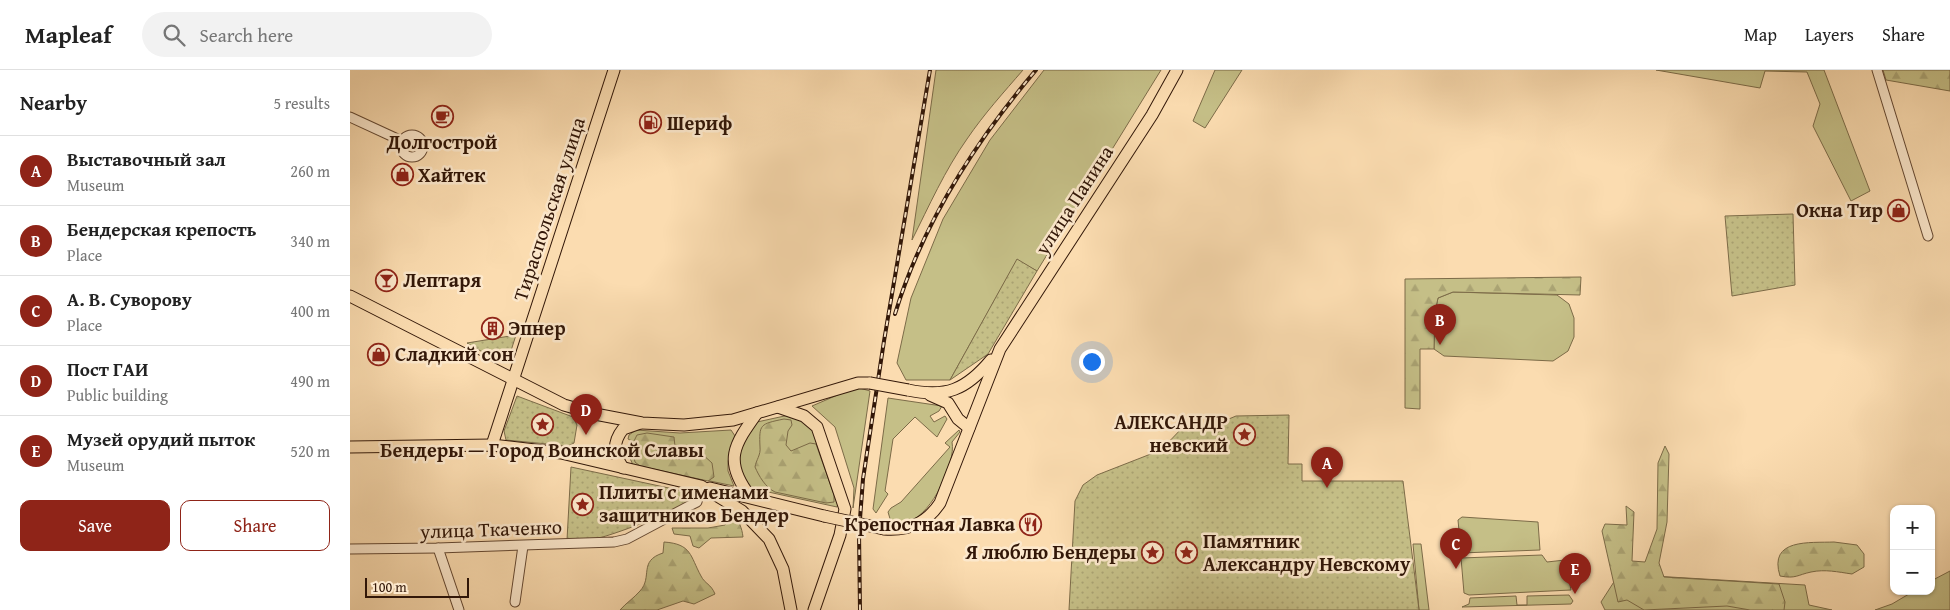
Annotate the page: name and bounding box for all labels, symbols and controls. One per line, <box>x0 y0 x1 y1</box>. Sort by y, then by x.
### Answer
search box <box>142 12 492 57</box>
text: Mapleaf <box>25 17 112 52</box>
icon: search <box>160 21 188 49</box>
text: Search here <box>200 21 293 49</box>
text: Map <box>1744 21 1777 48</box>
text: Layers <box>1805 21 1854 48</box>
text: Share <box>1882 21 1925 48</box>
text: Nearby <box>20 87 87 118</box>
text: 5 results <box>273 91 330 115</box>
cafe icon: Долгострой <box>430 104 454 128</box>
place label: Шериф <box>667 108 732 137</box>
fuel station icon: Шериф <box>639 111 663 135</box>
street label: Тираспольская улица <box>505 113 592 304</box>
place label: Долгострой <box>386 127 498 156</box>
street label: улица Панина <box>1027 139 1120 261</box>
text: Выставочный зал <box>67 145 226 173</box>
text: A <box>31 159 41 183</box>
text: 260 m <box>290 159 330 183</box>
place label: Хайтек <box>418 160 486 189</box>
shop icon: Хайтек <box>390 163 414 187</box>
text: Museum <box>67 173 124 197</box>
place label: Окна Тир <box>1796 195 1883 224</box>
shop icon: Окна Тир <box>1887 198 1911 222</box>
text: Бендерская крепость <box>67 215 256 243</box>
text: B <box>31 229 41 253</box>
text: 340 m <box>290 229 330 253</box>
text: Place <box>67 243 102 267</box>
place label: Лептаря <box>403 265 481 294</box>
bar icon: Лептаря <box>375 268 399 292</box>
text: А. В. Суворову <box>67 285 192 313</box>
text: C <box>31 299 41 323</box>
text: 400 m <box>290 299 330 323</box>
pin: B <box>1424 304 1456 345</box>
text: Place <box>67 313 102 337</box>
place label: Эпнер <box>508 313 566 342</box>
building icon: Эпнер <box>480 316 504 340</box>
place label: Сладкий сон <box>395 339 514 368</box>
shop icon: Сладкий сон <box>367 342 391 366</box>
your location <box>1079 349 1105 375</box>
text: Пост ГАИ <box>67 355 148 383</box>
text: D <box>31 369 41 393</box>
text: 490 m <box>290 369 330 393</box>
text: Public building <box>67 383 168 407</box>
pin: D <box>570 394 602 435</box>
place label: АЛЕКСАНДР невский <box>1114 407 1228 459</box>
place icon: Бендеры — Город Воинской Славы <box>530 412 554 436</box>
place icon: АЛЕКСАНДР невский <box>1232 422 1256 446</box>
text: Музей орудий пыток <box>67 425 255 453</box>
place label: Бендеры — Город Воинской Славы <box>380 435 704 464</box>
text: E <box>32 439 40 463</box>
text: 520 m <box>290 439 330 463</box>
pin: A <box>1311 447 1343 488</box>
text: Museum <box>67 453 124 477</box>
place label: Плиты с именами защитников Бендер <box>599 477 789 529</box>
place icon: Плиты с именами защитников Бендер <box>571 492 595 516</box>
button: Save <box>20 500 170 551</box>
button: Share <box>180 500 330 551</box>
map controls <box>1890 505 1935 595</box>
button: + <box>1890 505 1935 550</box>
place label: Крепостная Лавка <box>844 509 1016 538</box>
street label: улица Ткаченко <box>419 512 562 546</box>
restaurant icon: Крепостная Лавка <box>1019 512 1043 536</box>
place label: Памятник Александру Невскому <box>1203 526 1411 578</box>
pin: C <box>1440 528 1472 569</box>
place label: Я люблю Бендеры <box>964 537 1137 566</box>
place icon: Я люблю Бендеры <box>1140 540 1164 564</box>
place icon: Памятник Александру Невскому <box>1175 540 1199 564</box>
button: − <box>1890 550 1935 595</box>
pin: E <box>1559 553 1591 594</box>
scale bar <box>365 575 469 598</box>
text: 100 m <box>372 577 407 597</box>

